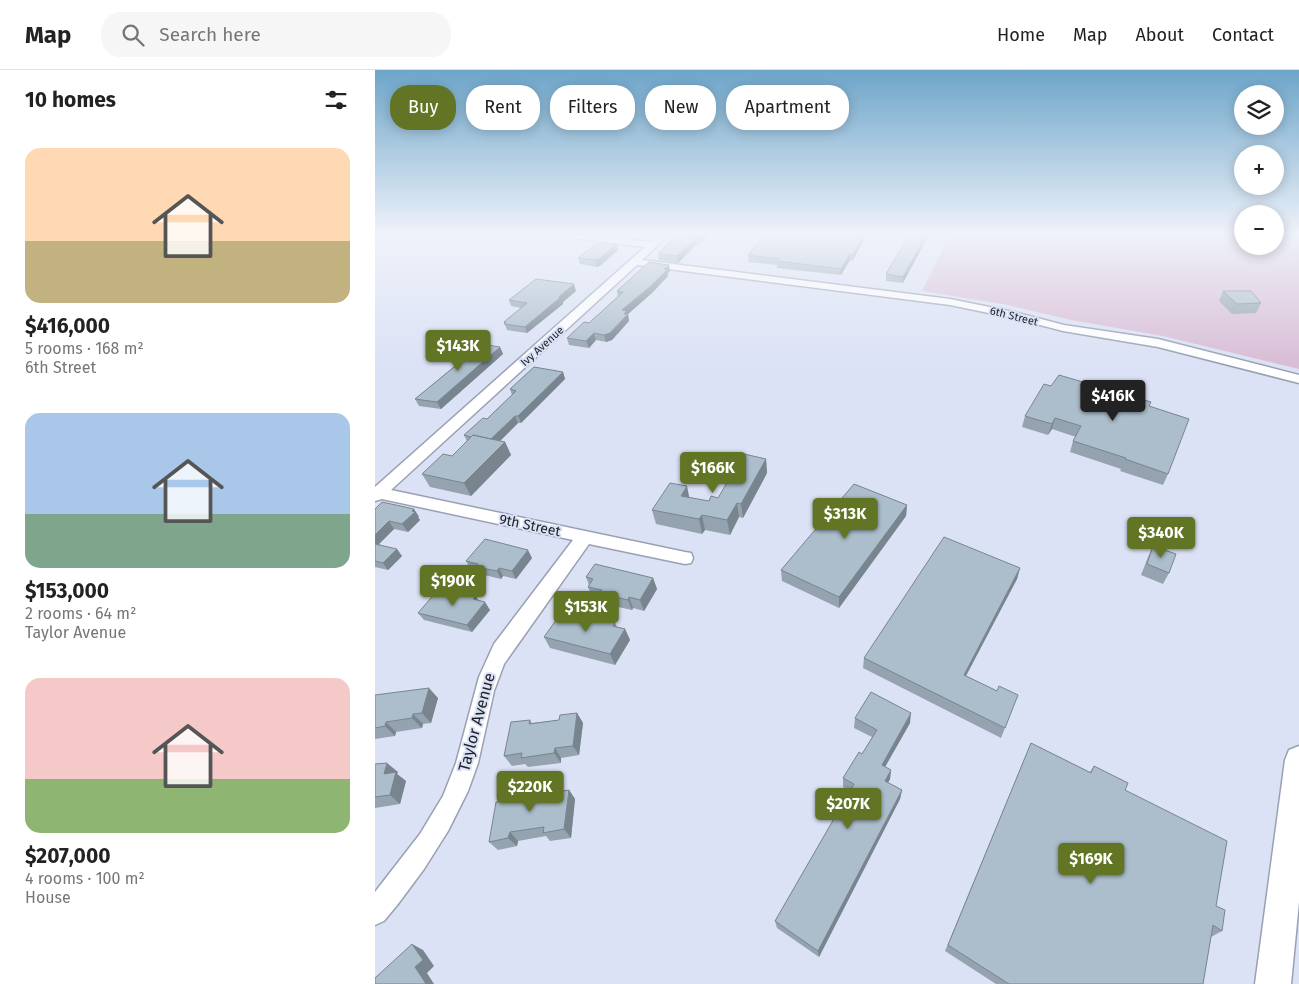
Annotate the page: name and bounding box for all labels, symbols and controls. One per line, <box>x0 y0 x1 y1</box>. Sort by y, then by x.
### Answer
search box <box>101 12 451 57</box>
text: Map <box>25 21 71 49</box>
icon: search <box>119 21 147 49</box>
text: Search here <box>159 23 261 46</box>
text: Home <box>997 24 1045 46</box>
text: Map <box>1073 24 1107 46</box>
text: About <box>1135 24 1184 46</box>
text: Contact <box>1212 24 1274 46</box>
chip: Buy <box>390 85 456 130</box>
chip: Rent <box>466 85 540 130</box>
chip: Filters <box>550 85 635 130</box>
chip: New <box>645 85 716 130</box>
chip: Apartment <box>726 85 849 130</box>
map controls <box>1234 85 1284 255</box>
button: layers <box>1234 85 1284 135</box>
icon: filters <box>322 86 350 114</box>
text: 10 homes <box>25 87 116 113</box>
button: + <box>1234 145 1284 195</box>
icon: home <box>143 181 233 271</box>
button: − <box>1234 205 1284 255</box>
street label: 6th Street <box>989 304 1039 329</box>
text: $416,000 <box>25 313 110 339</box>
street label: Ivy Avenue <box>518 324 567 369</box>
pin: $143K <box>423 330 493 372</box>
text: $143K <box>437 336 479 355</box>
text: 5 rooms · 168 m² <box>25 339 144 358</box>
text: 6th Street <box>25 358 96 377</box>
pin: $416K <box>1078 380 1148 422</box>
text: $416K <box>1091 386 1135 405</box>
icon: home <box>143 446 233 536</box>
pin: $166K <box>678 452 748 494</box>
text: $166K <box>691 458 735 477</box>
pin: $313K <box>810 498 880 540</box>
text: $313K <box>824 504 866 523</box>
street label: 9th Street <box>498 511 563 540</box>
pin: $340K <box>1126 516 1196 559</box>
text: $340K <box>1138 523 1184 542</box>
pin: $190K <box>418 564 488 607</box>
text: $190K <box>431 571 475 590</box>
text: $153,000 <box>25 578 109 604</box>
pin: $153K <box>551 590 621 633</box>
text: $153K <box>565 597 607 616</box>
text: 2 rooms · 64 m² <box>25 604 136 623</box>
text: Taylor Avenue <box>25 623 126 642</box>
street label: Taylor Avenue <box>454 671 499 774</box>
icon: home <box>143 711 233 801</box>
pin: $220K <box>495 770 565 813</box>
text: $220K <box>508 777 552 796</box>
pin: $207K <box>813 788 883 830</box>
text: $207K <box>826 794 870 813</box>
pin: $169K <box>1056 842 1126 885</box>
text: $207,000 <box>25 843 110 869</box>
text: $169K <box>1069 849 1113 868</box>
text: 4 rooms · 100 m² <box>25 869 145 888</box>
text: House <box>25 888 71 907</box>

